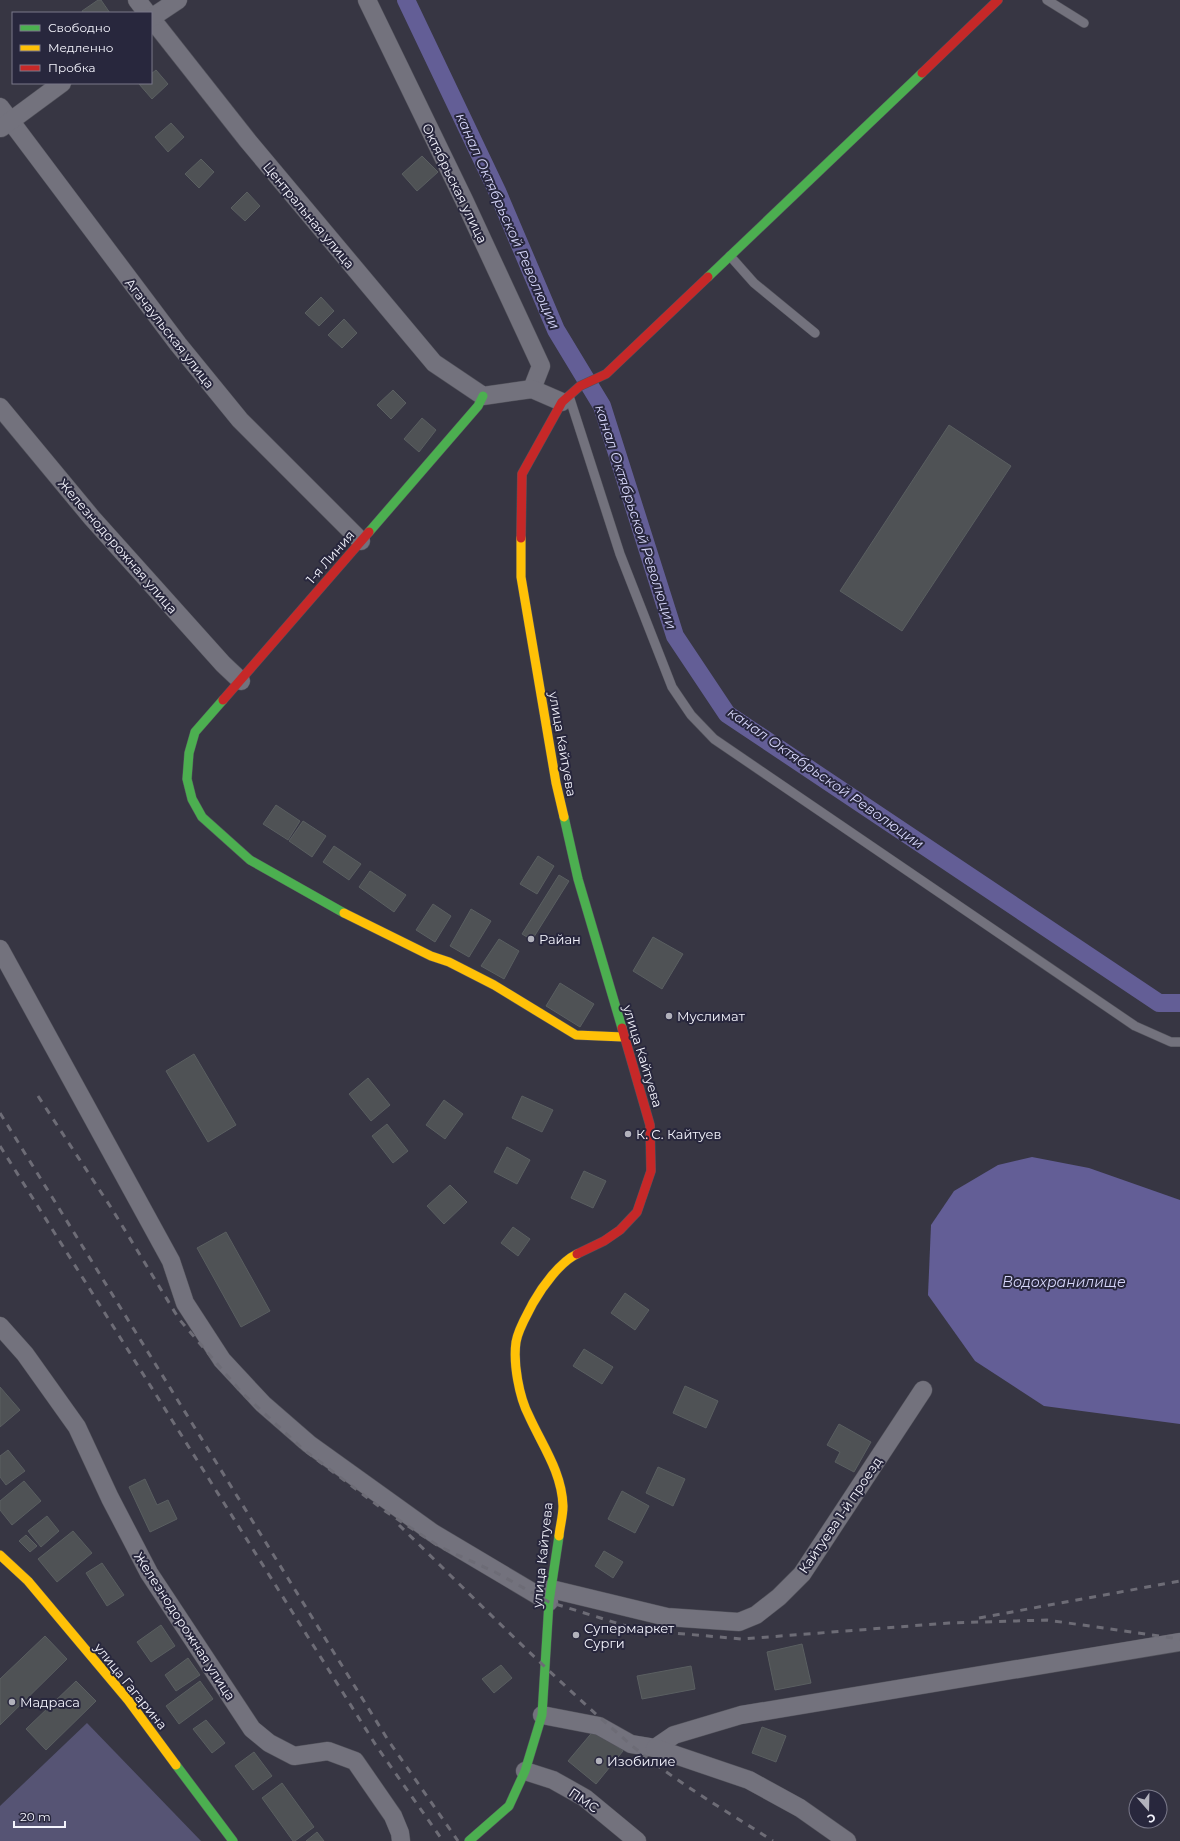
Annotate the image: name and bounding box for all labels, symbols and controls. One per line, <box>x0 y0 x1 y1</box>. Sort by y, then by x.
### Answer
legend <box>12 12 152 84</box>
text: Свободно <box>48 20 111 35</box>
text: Медленно <box>48 40 114 55</box>
text: Пробка <box>48 60 96 75</box>
water label: канал Октябрьской Революции <box>452 110 564 332</box>
street label: Октябрьская улица <box>419 120 491 246</box>
street label: Центральная улица <box>260 159 358 271</box>
street label: Агачаульская улица <box>122 275 218 391</box>
water label: канал Октябрьской Революции <box>591 402 681 632</box>
street label: Железнодорожная улица <box>55 475 181 617</box>
street label: 1-я Линия <box>303 527 357 587</box>
street label: улица Кайтуева <box>546 689 580 798</box>
water label: канал Октябрьской Революции <box>725 703 927 853</box>
place label: Райан <box>539 931 581 947</box>
marker: Райан <box>526 934 536 944</box>
street label: улица Кайтуева <box>620 1002 666 1109</box>
place label: Муслимат <box>677 1008 746 1024</box>
marker: Муслимат <box>664 1011 674 1021</box>
place label: К. С. Кайтуев <box>636 1126 722 1142</box>
marker: К. С. Кайтуев <box>623 1129 633 1139</box>
water label: Водохранилище <box>1002 1273 1126 1291</box>
street label: Кайтуева 1-й проезд <box>795 1454 885 1576</box>
street label: улица Кайтуева <box>528 1501 556 1610</box>
street label: Железнодорожная улица <box>131 1549 239 1703</box>
place label: Супермаркет Сурги <box>584 1620 675 1651</box>
marker: Супермаркет Сурги <box>571 1630 581 1640</box>
street label: улица Гагарина <box>91 1639 171 1732</box>
place label: Мадраса <box>20 1694 80 1710</box>
marker: Мадраса <box>7 1697 17 1707</box>
place label: Изобилие <box>607 1753 676 1769</box>
marker: Изобилие <box>594 1756 604 1766</box>
street label: ПМС <box>566 1784 602 1816</box>
north arrow <box>1128 1789 1168 1829</box>
scale bar <box>14 1803 65 1829</box>
text: 20 m <box>20 1809 51 1824</box>
text: С <box>1145 1810 1158 1826</box>

